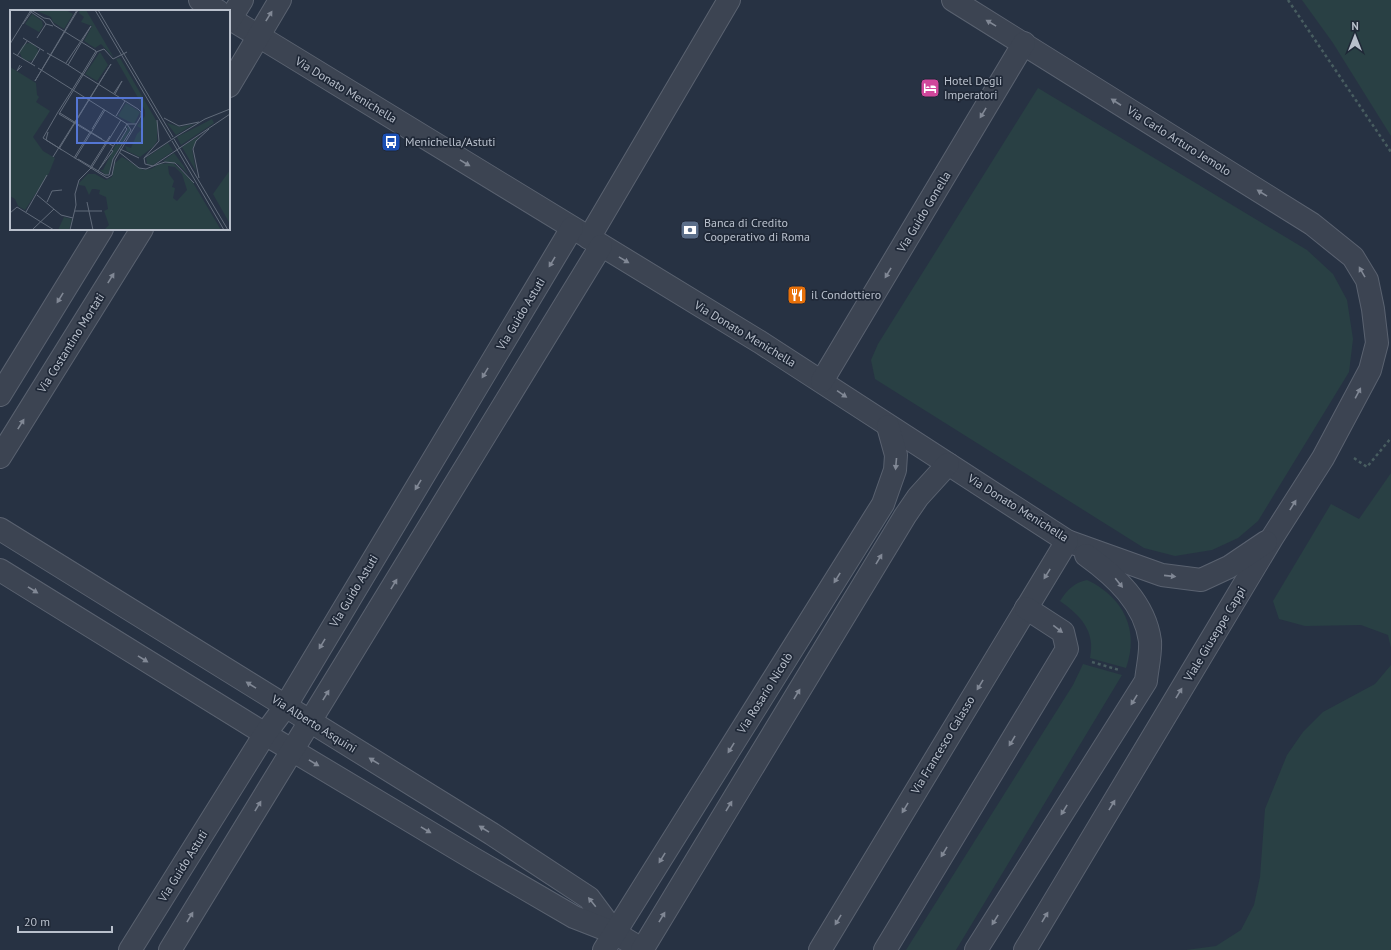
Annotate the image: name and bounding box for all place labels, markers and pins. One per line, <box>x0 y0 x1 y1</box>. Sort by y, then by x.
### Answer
place label: Hotel Degli Imperatori <box>944 73 1002 102</box>
hotel icon: Hotel Degli Imperatori <box>919 77 941 99</box>
bus stop icon: Menichella/Astuti <box>380 131 402 153</box>
place label: Menichella/Astuti <box>405 134 496 149</box>
place label: Banca di Credito Cooperativo di Roma <box>704 215 810 244</box>
bank icon: Banca di Credito Cooperativo di Roma <box>679 219 701 241</box>
restaurant icon: il Condottiero <box>786 284 808 306</box>
place label: il Condottiero <box>811 287 881 302</box>

